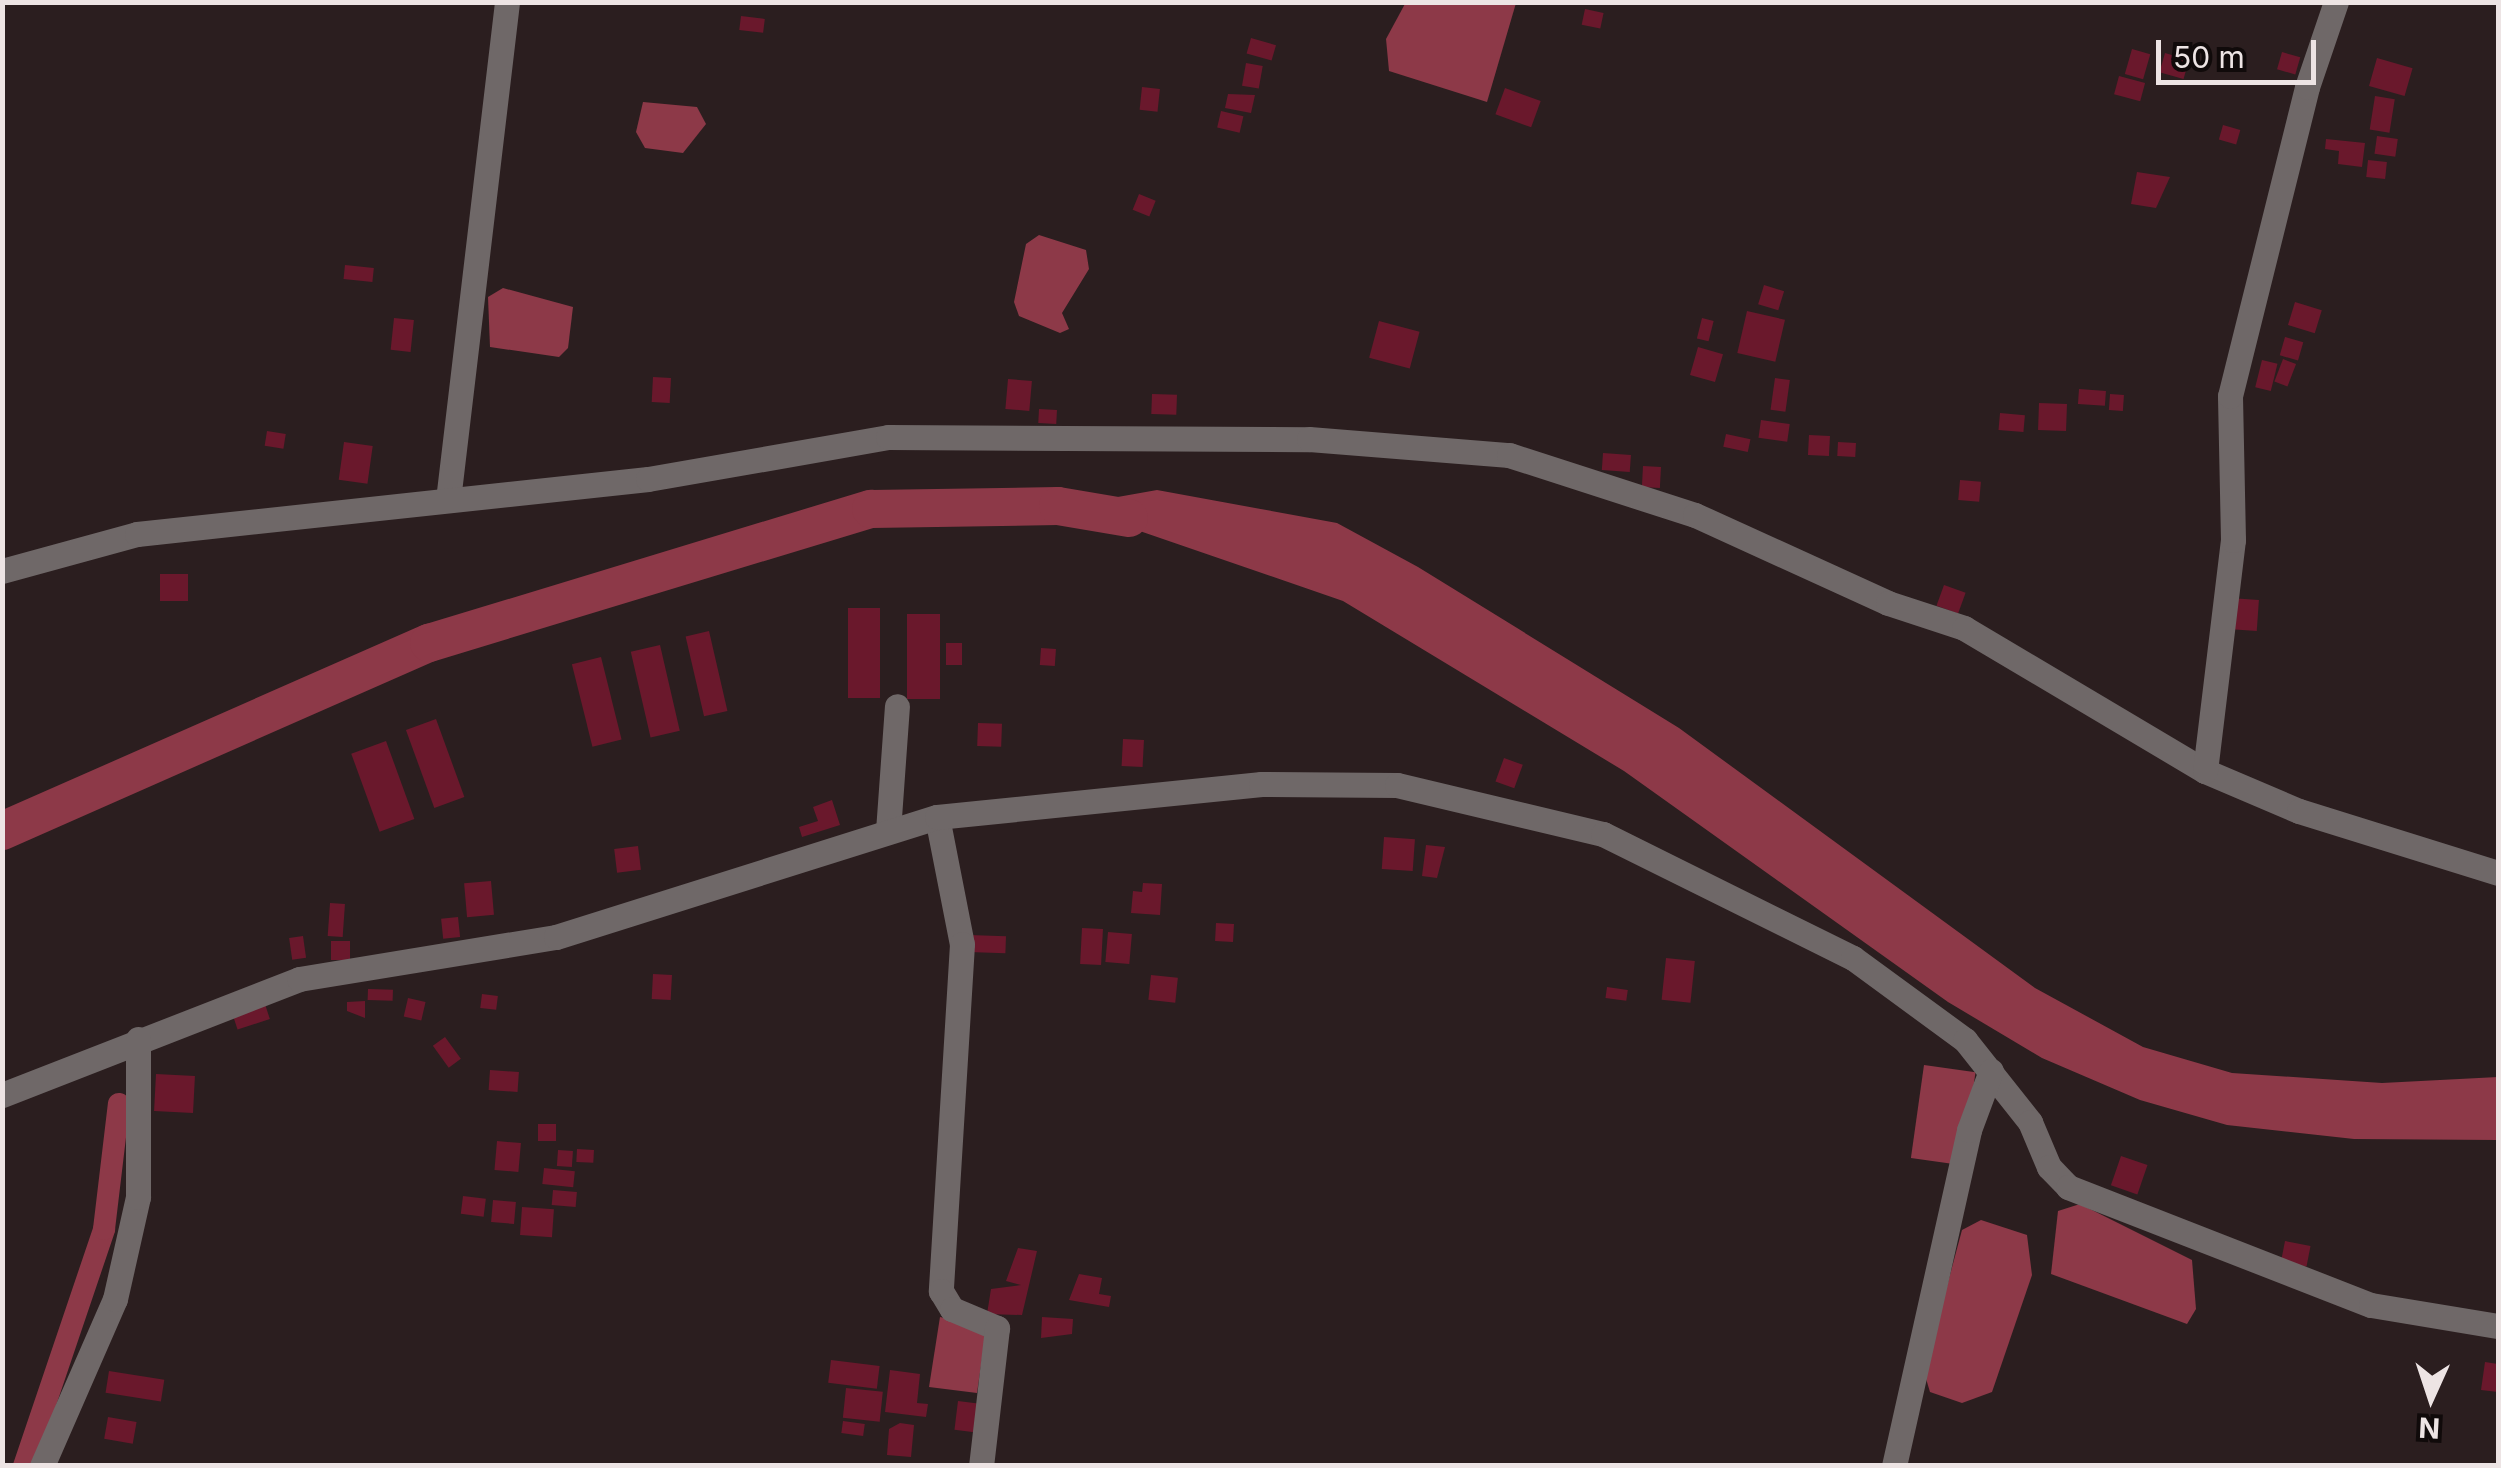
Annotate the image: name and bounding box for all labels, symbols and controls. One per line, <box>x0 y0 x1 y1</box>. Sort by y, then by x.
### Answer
scale bar <box>2161 20 2321 82</box>
text: 50 m <box>2173 39 2245 75</box>
north arrow <box>2381 1348 2481 1448</box>
text: N <box>2418 1410 2441 1445</box>

